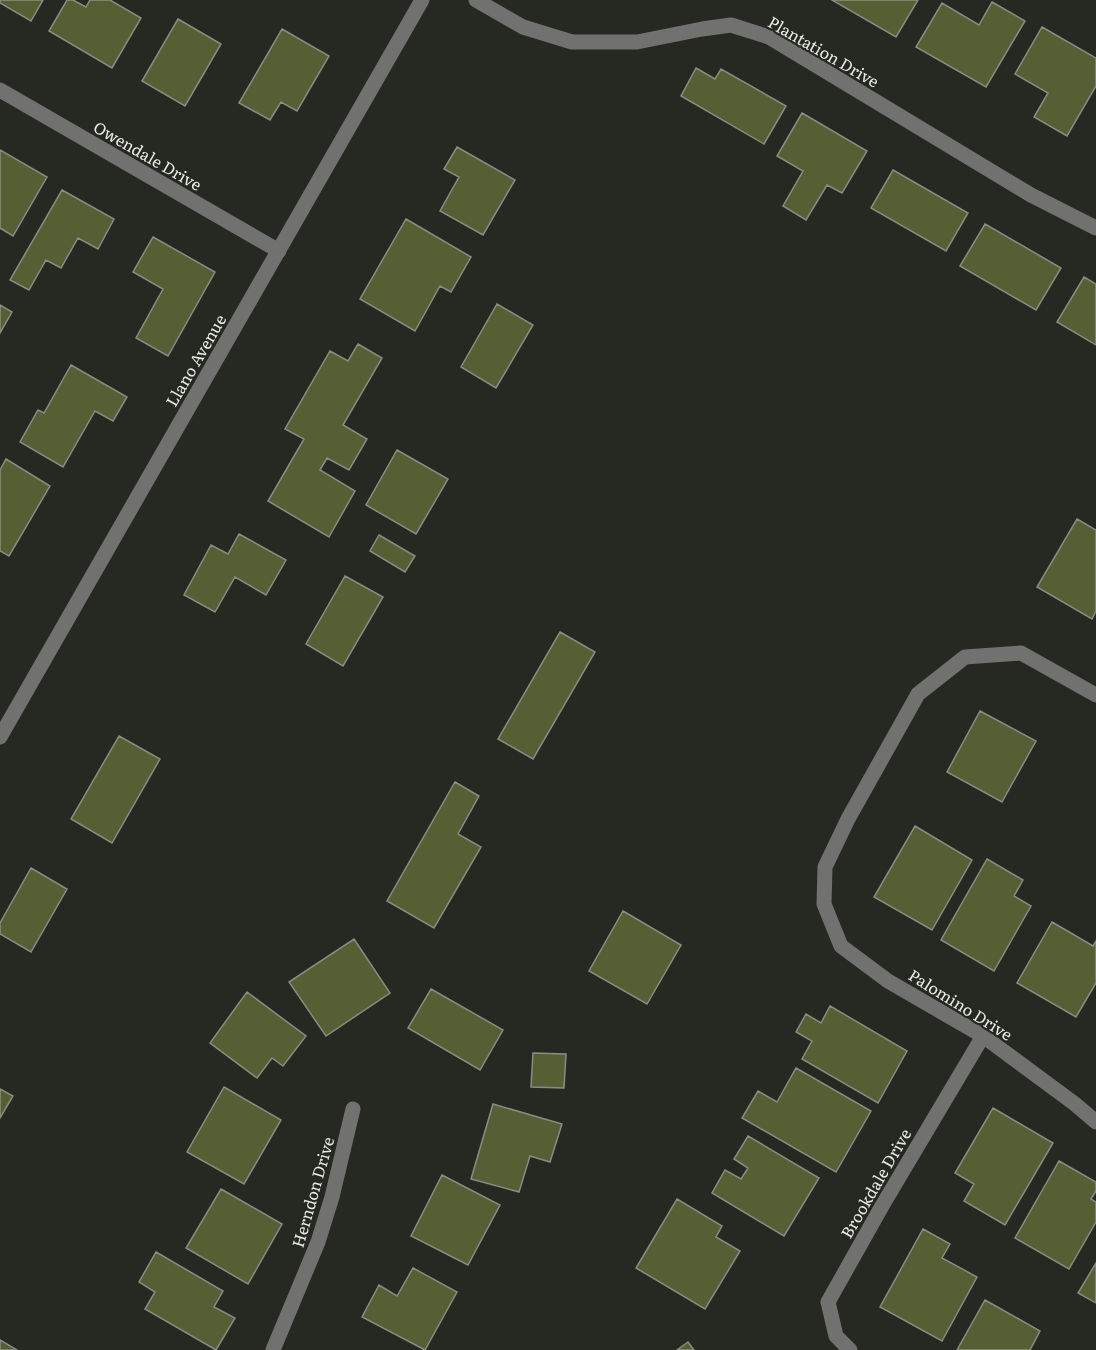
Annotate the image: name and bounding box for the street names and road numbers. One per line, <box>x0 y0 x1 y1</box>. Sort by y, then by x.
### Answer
street label: Plantation Drive <box>764 9 884 93</box>
street label: Owendale Drive <box>89 114 207 196</box>
street label: Llano Avenue <box>159 309 231 411</box>
street label: Palomino Drive <box>904 962 1018 1046</box>
street label: Brookdale Drive <box>834 1124 916 1242</box>
street label: Herndon Drive <box>285 1134 339 1250</box>

